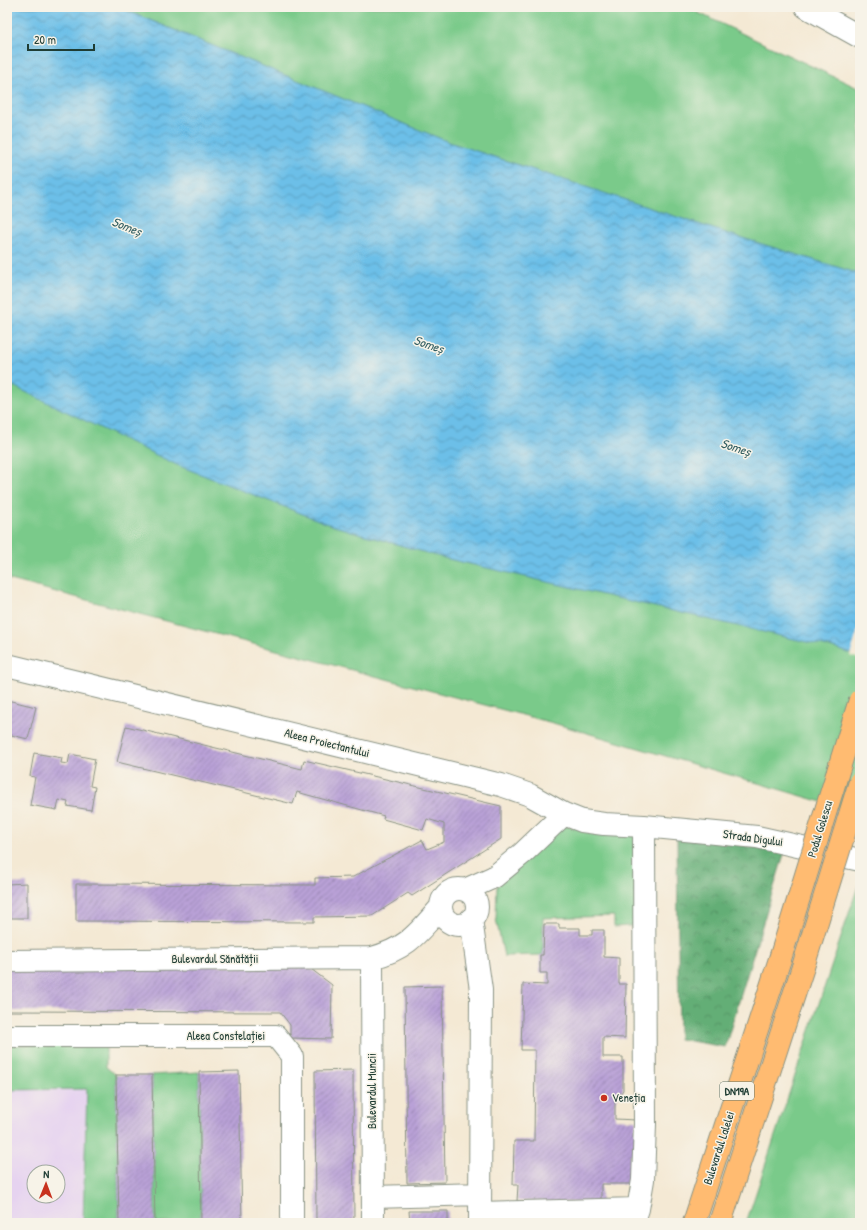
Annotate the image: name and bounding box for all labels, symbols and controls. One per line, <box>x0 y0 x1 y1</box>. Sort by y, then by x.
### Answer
scale bar <box>28 26 94 52</box>
text: 20 m <box>34 31 56 48</box>
water label: Someș <box>110 212 145 240</box>
water label: Someș <box>412 331 447 358</box>
water label: Someș <box>719 434 754 461</box>
street label: Aleea Proiectantului <box>283 724 372 761</box>
street label: Podul Golescu <box>803 798 836 859</box>
street label: Strada Digului <box>722 825 784 850</box>
street label: Bulevardul Sănătății <box>171 950 259 967</box>
street label: Aleea Constelației <box>187 1027 265 1044</box>
street label: Bulevardul Muncii <box>363 1053 380 1129</box>
road number: DN19A <box>720 1082 754 1100</box>
place label: Veneția <box>612 1089 646 1106</box>
marker: Veneția <box>599 1093 609 1103</box>
street label: Bulevardul Lalelei <box>699 1109 738 1187</box>
north arrow <box>26 1164 66 1204</box>
text: N <box>43 1167 49 1181</box>

